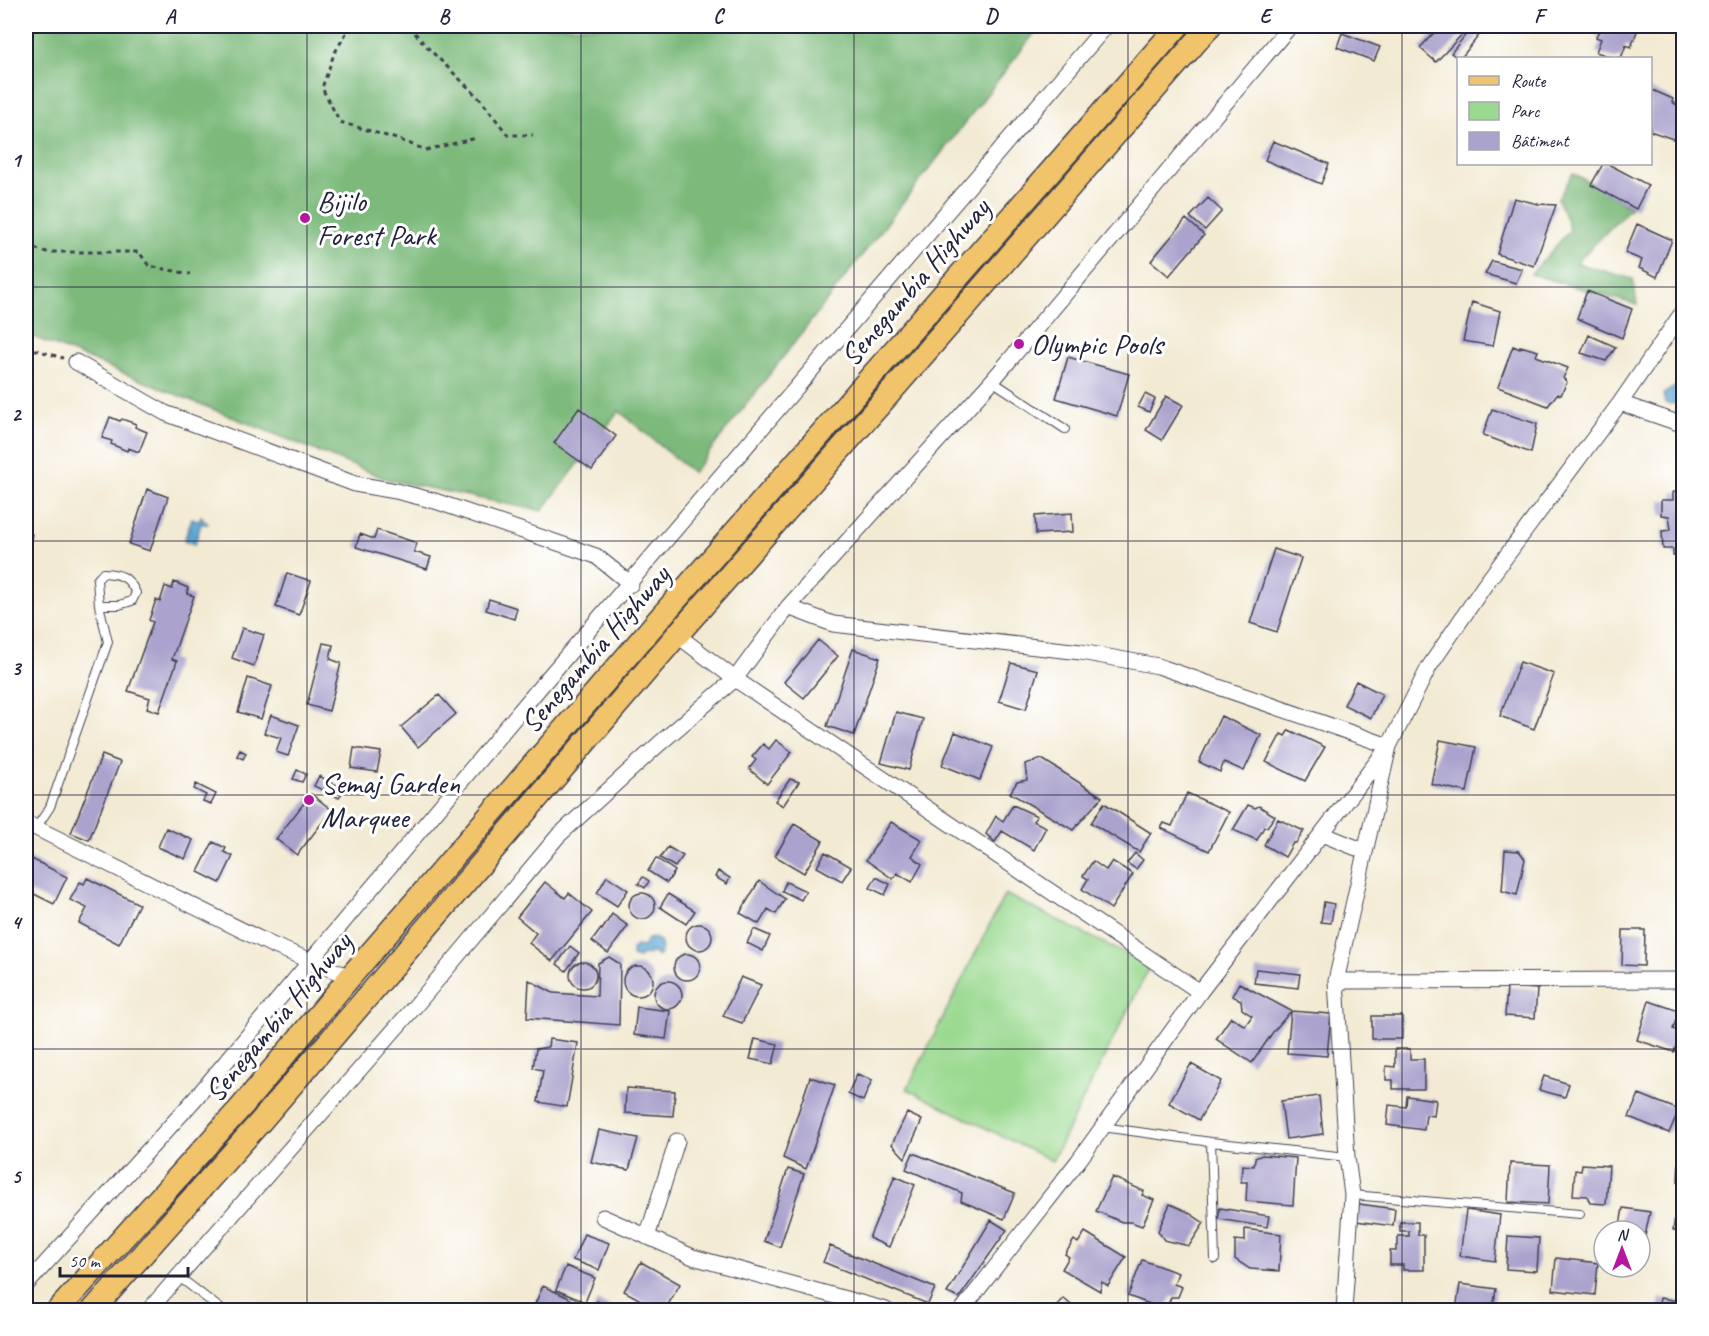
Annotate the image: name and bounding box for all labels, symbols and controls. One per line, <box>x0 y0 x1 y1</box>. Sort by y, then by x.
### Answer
text: A <box>165 4 177 29</box>
text: B <box>439 4 451 29</box>
text: C <box>713 4 725 29</box>
text: D <box>985 4 999 29</box>
text: E <box>1260 4 1274 29</box>
text: F <box>1534 4 1548 29</box>
legend <box>1457 57 1652 165</box>
text: Route <box>1511 70 1546 92</box>
text: Parc <box>1511 100 1540 122</box>
text: Bâtiment <box>1511 130 1571 152</box>
text: 1 <box>12 148 23 173</box>
place label: Bijilo Forest Park <box>317 182 437 254</box>
street label: Senegambia Highway <box>832 189 999 374</box>
marker: Bijilo Forest Park <box>298 211 312 225</box>
place label: Olympic Pools <box>1031 325 1166 363</box>
marker: Olympic Pools <box>1012 337 1026 351</box>
text: 2 <box>12 402 23 427</box>
street label: Senegambia Highway <box>512 556 679 741</box>
text: 3 <box>12 656 23 681</box>
place label: Semaj Garden Marquee <box>321 764 461 836</box>
marker: Semaj Garden Marquee <box>302 793 316 807</box>
text: 4 <box>12 910 24 935</box>
street label: Senegambia Highway <box>196 923 361 1110</box>
text: 5 <box>12 1164 23 1189</box>
north arrow <box>1592 1219 1652 1279</box>
text: N <box>1617 1225 1630 1245</box>
scale bar <box>60 1240 188 1278</box>
text: 50 m <box>69 1250 102 1272</box>

